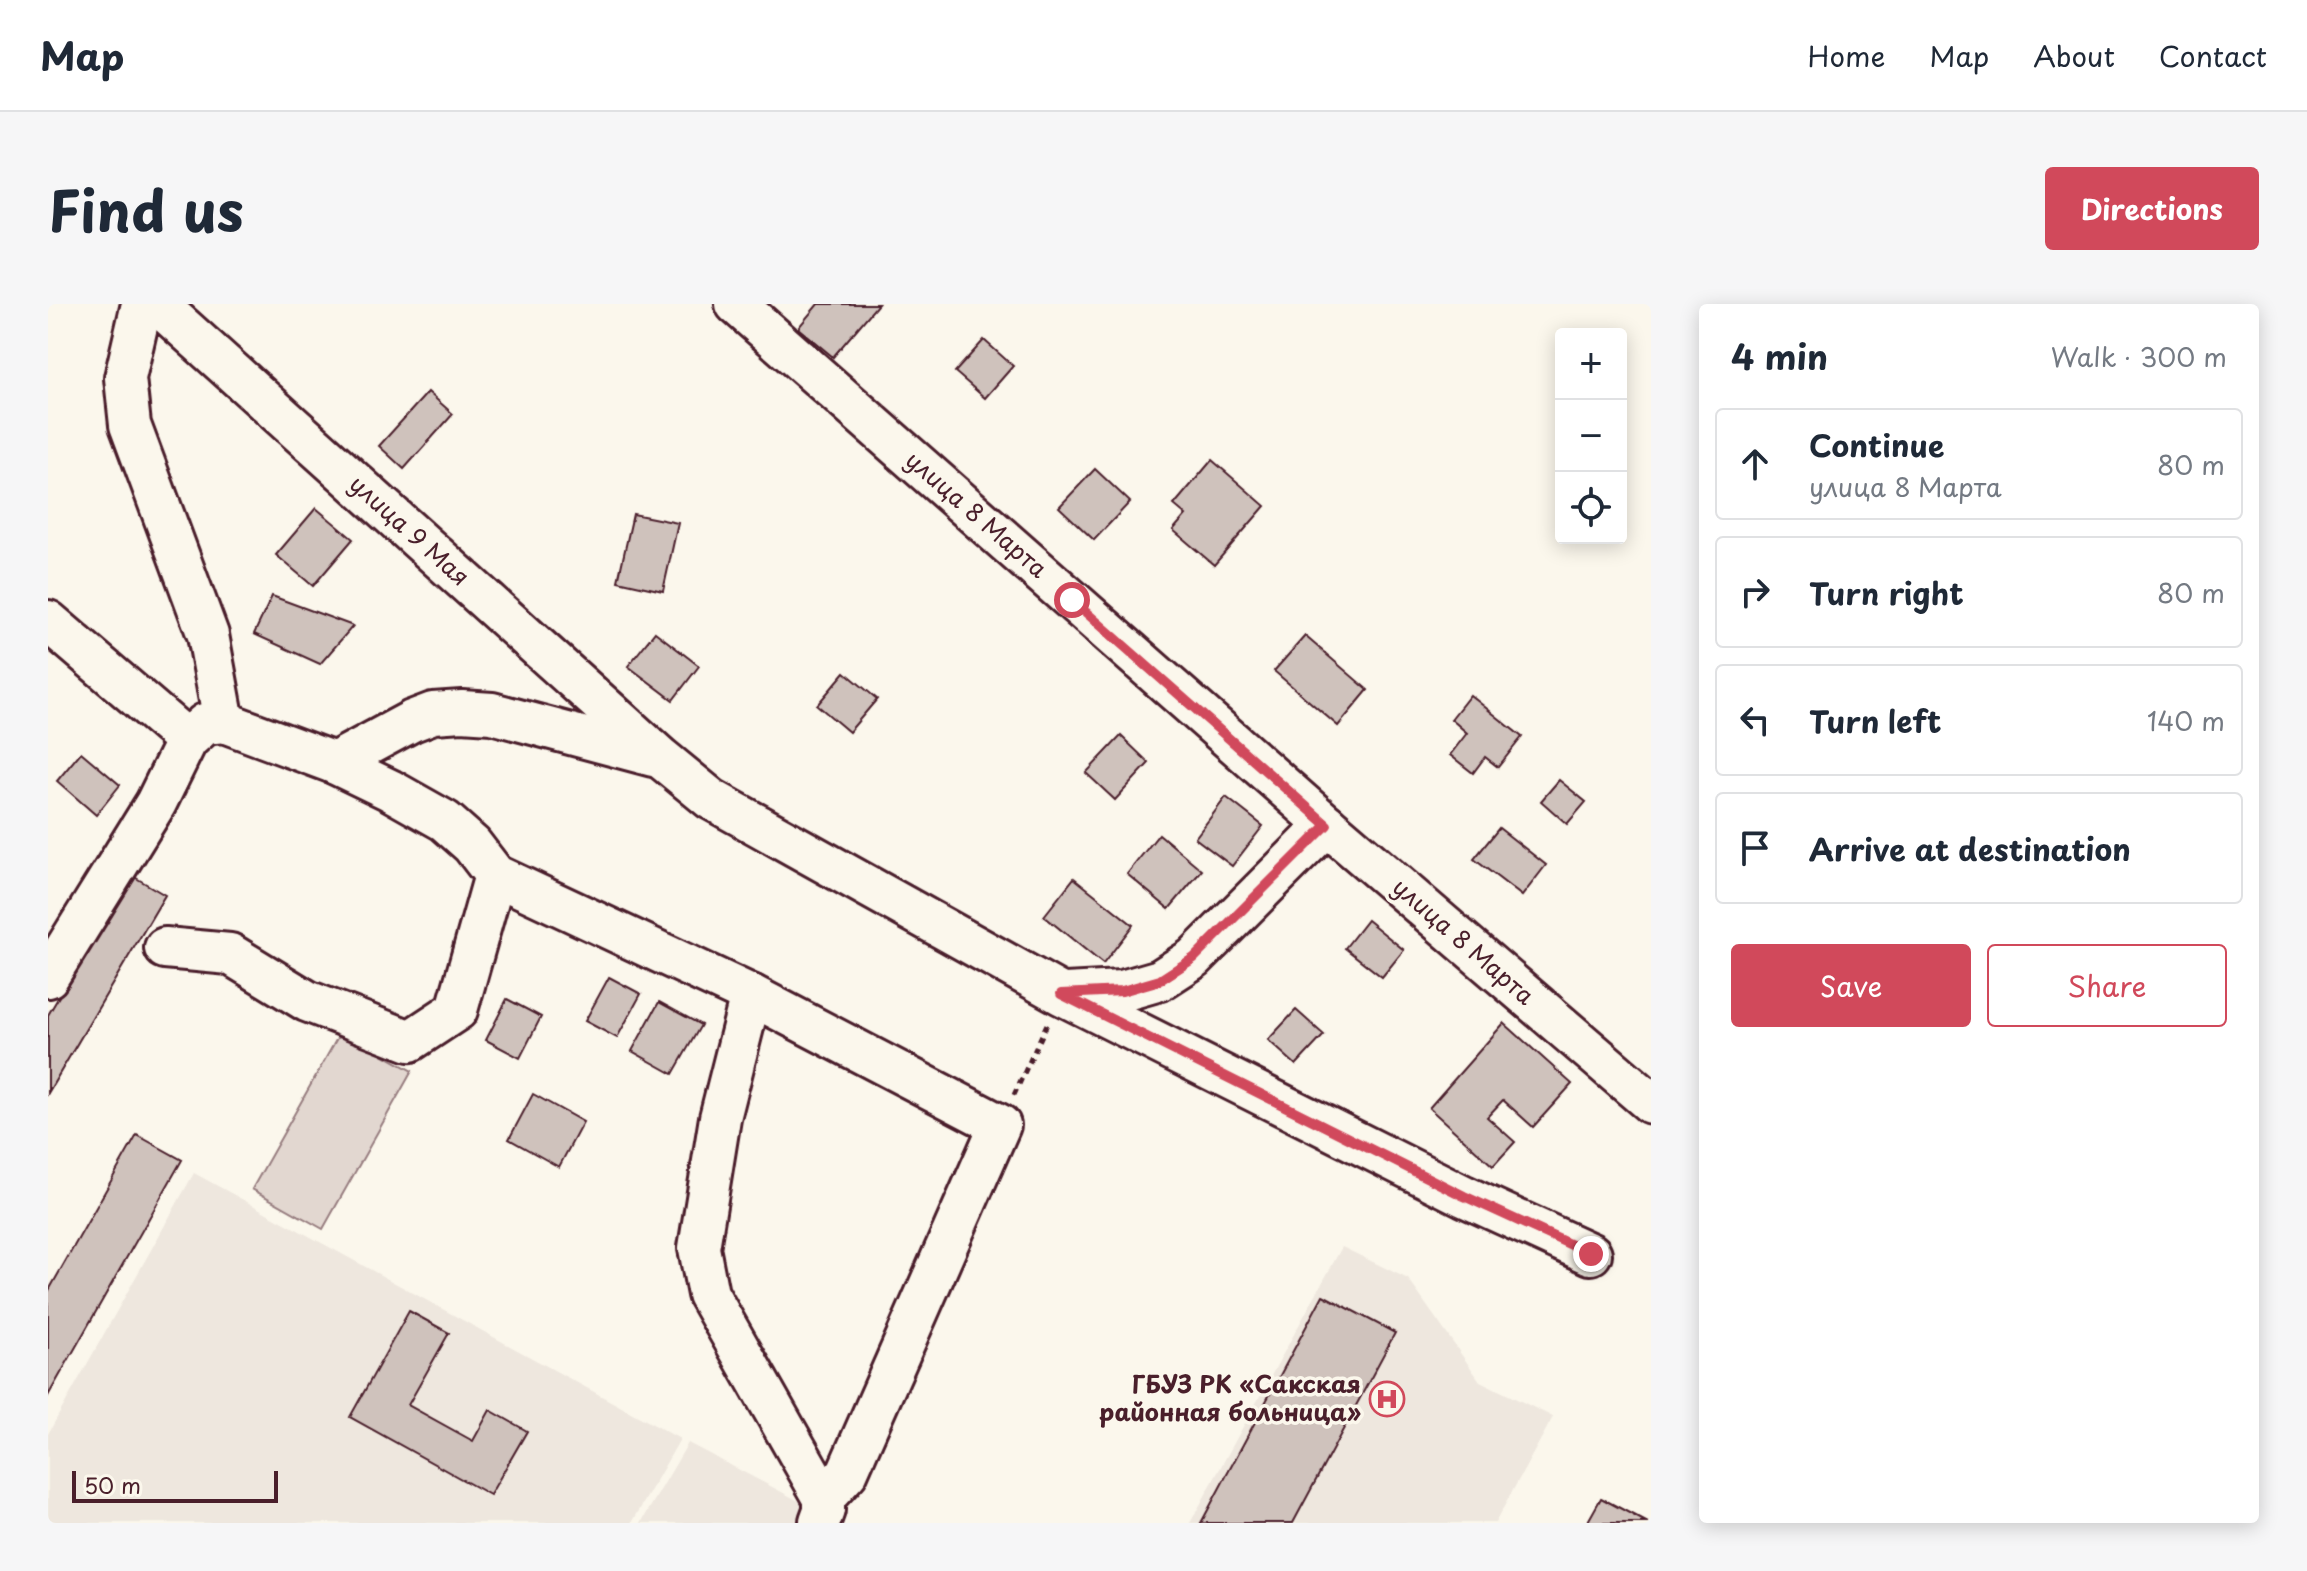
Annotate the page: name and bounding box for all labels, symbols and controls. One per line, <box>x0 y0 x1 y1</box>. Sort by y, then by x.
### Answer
text: Map <box>40 27 124 84</box>
text: Home <box>1807 34 1885 77</box>
text: Map <box>1929 34 1989 77</box>
text: About <box>2033 34 2115 77</box>
text: Contact <box>2159 34 2267 77</box>
text: Find us <box>48 166 244 251</box>
button: Directions <box>2045 167 2259 250</box>
map controls <box>1555 328 1627 544</box>
button: + <box>1555 328 1627 400</box>
text: 4 min <box>1731 330 1828 382</box>
text: Walk · 300 m <box>2051 337 2227 376</box>
button: − <box>1555 400 1627 472</box>
text: Continue <box>1809 422 1944 467</box>
street label: улица 8 Марта <box>898 442 1056 586</box>
icon: ahead <box>1733 442 1777 486</box>
text: 80 m <box>2157 445 2225 484</box>
street label: улица 9 Мая <box>342 466 478 593</box>
text: улица 8 Марта <box>1809 467 2002 506</box>
button: locate <box>1555 472 1627 544</box>
icon: right <box>1733 570 1777 614</box>
text: Turn right <box>1809 570 1964 615</box>
text: 80 m <box>2157 573 2225 612</box>
route start <box>1054 582 1090 618</box>
icon: left <box>1733 698 1777 742</box>
text: Turn left <box>1809 698 1941 743</box>
text: 140 m <box>2147 701 2225 740</box>
icon: arrive <box>1733 826 1777 870</box>
text: Arrive at destination <box>1809 826 2131 871</box>
street label: улица 8 Марта <box>1385 869 1543 1013</box>
button: Save <box>1731 944 1971 1027</box>
button: Share <box>1987 944 2227 1027</box>
route end <box>1573 1236 1609 1272</box>
place label: ГБУЗ РК «Сакская районная больница» <box>1099 1365 1361 1429</box>
hospital icon: ГБУЗ РК «Сакская районная больница» <box>1368 1380 1406 1418</box>
scale bar <box>72 1467 278 1503</box>
text: 50 m <box>84 1468 141 1501</box>

